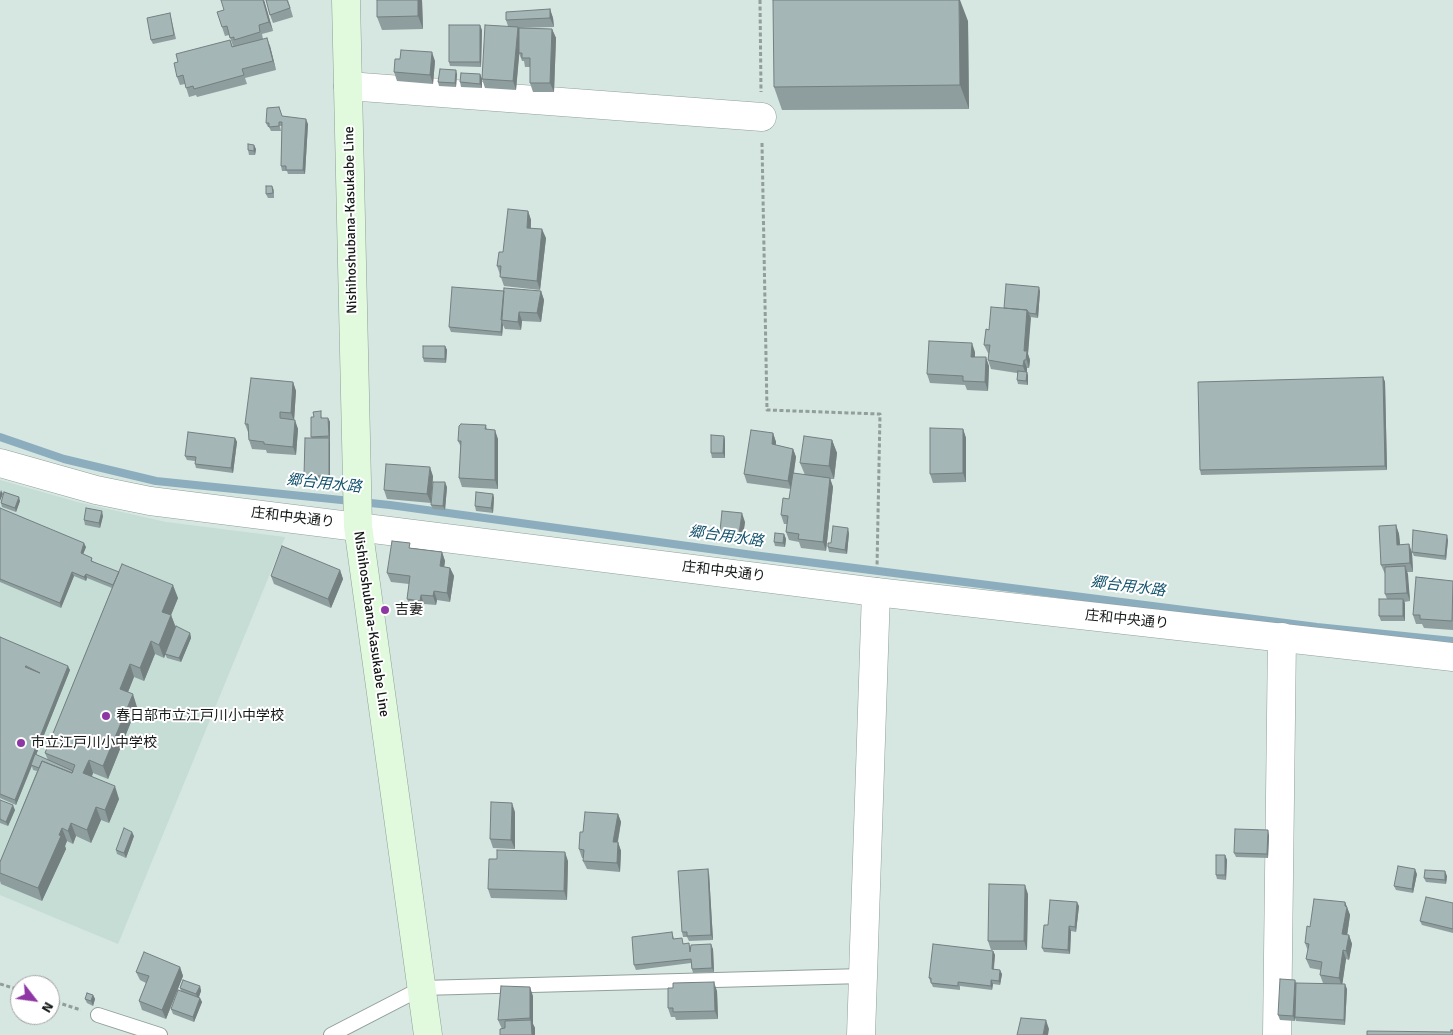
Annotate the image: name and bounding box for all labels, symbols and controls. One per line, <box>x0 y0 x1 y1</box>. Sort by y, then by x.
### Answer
street label: Nishihoshubana-Kasukabe Line <box>341 126 361 314</box>
water label: 郷台用水路 <box>286 471 362 497</box>
street label: 庄和中央通り <box>250 505 336 531</box>
water label: 郷台用水路 <box>688 523 764 551</box>
street label: Nishihoshubana-Kasukabe Line <box>350 530 392 718</box>
street label: 庄和中央通り <box>681 559 767 585</box>
water label: 郷台用水路 <box>1090 573 1166 601</box>
place label: 吉妻 <box>395 602 423 618</box>
marker: 吉妻 <box>379 604 391 616</box>
street label: 庄和中央通り <box>1084 607 1170 633</box>
place label: 春日部市立江戸川小中学校 <box>116 708 284 724</box>
marker: 春日部市立江戸川小中学校 <box>100 710 112 722</box>
place label: 市立江戸川小中学校 <box>31 735 157 751</box>
marker: 市立江戸川小中学校 <box>15 737 27 749</box>
north arrow <box>10 975 60 1025</box>
text: N <box>38 999 57 1016</box>

